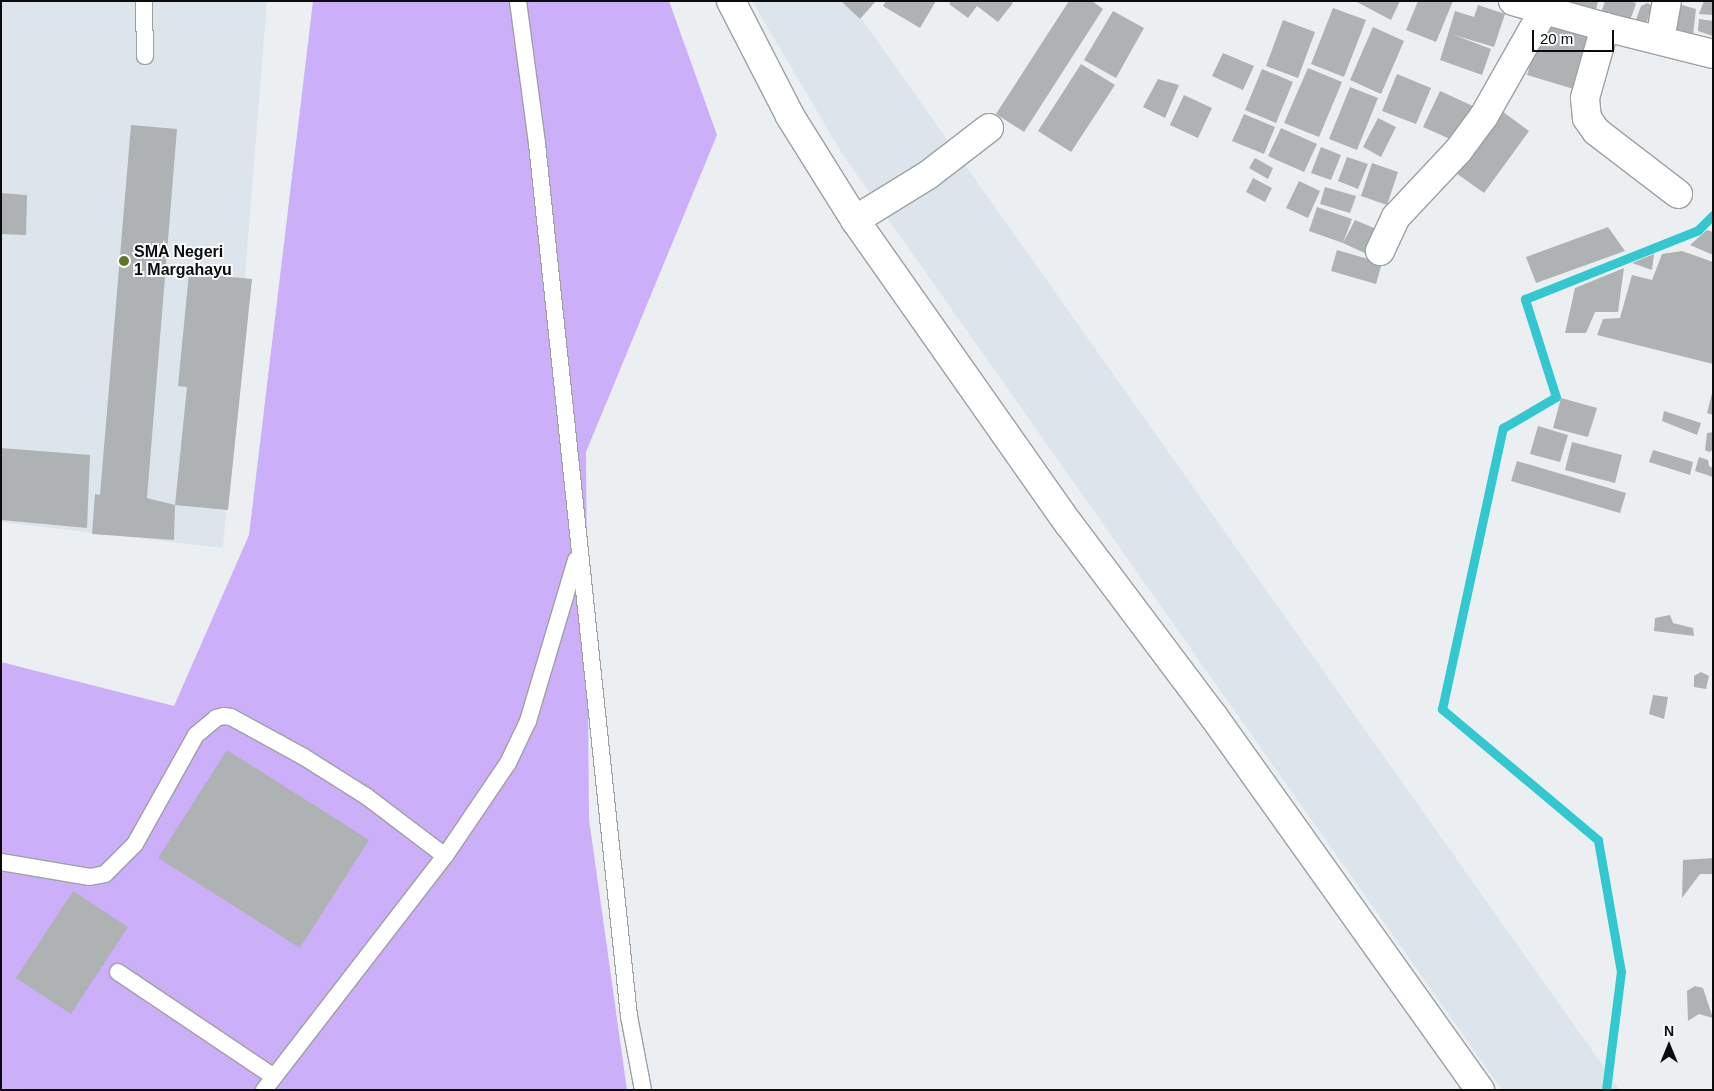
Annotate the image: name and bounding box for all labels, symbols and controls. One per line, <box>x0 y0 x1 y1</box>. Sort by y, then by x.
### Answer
scale bar <box>1534 20 1616 52</box>
text: 20 m <box>1540 30 1573 47</box>
place label: SMA Negeri 1 Margahayu <box>134 242 232 280</box>
marker: SMA Negeri 1 Margahayu <box>118 255 130 267</box>
north arrow <box>1644 1021 1694 1071</box>
text: N <box>1664 1023 1674 1039</box>

